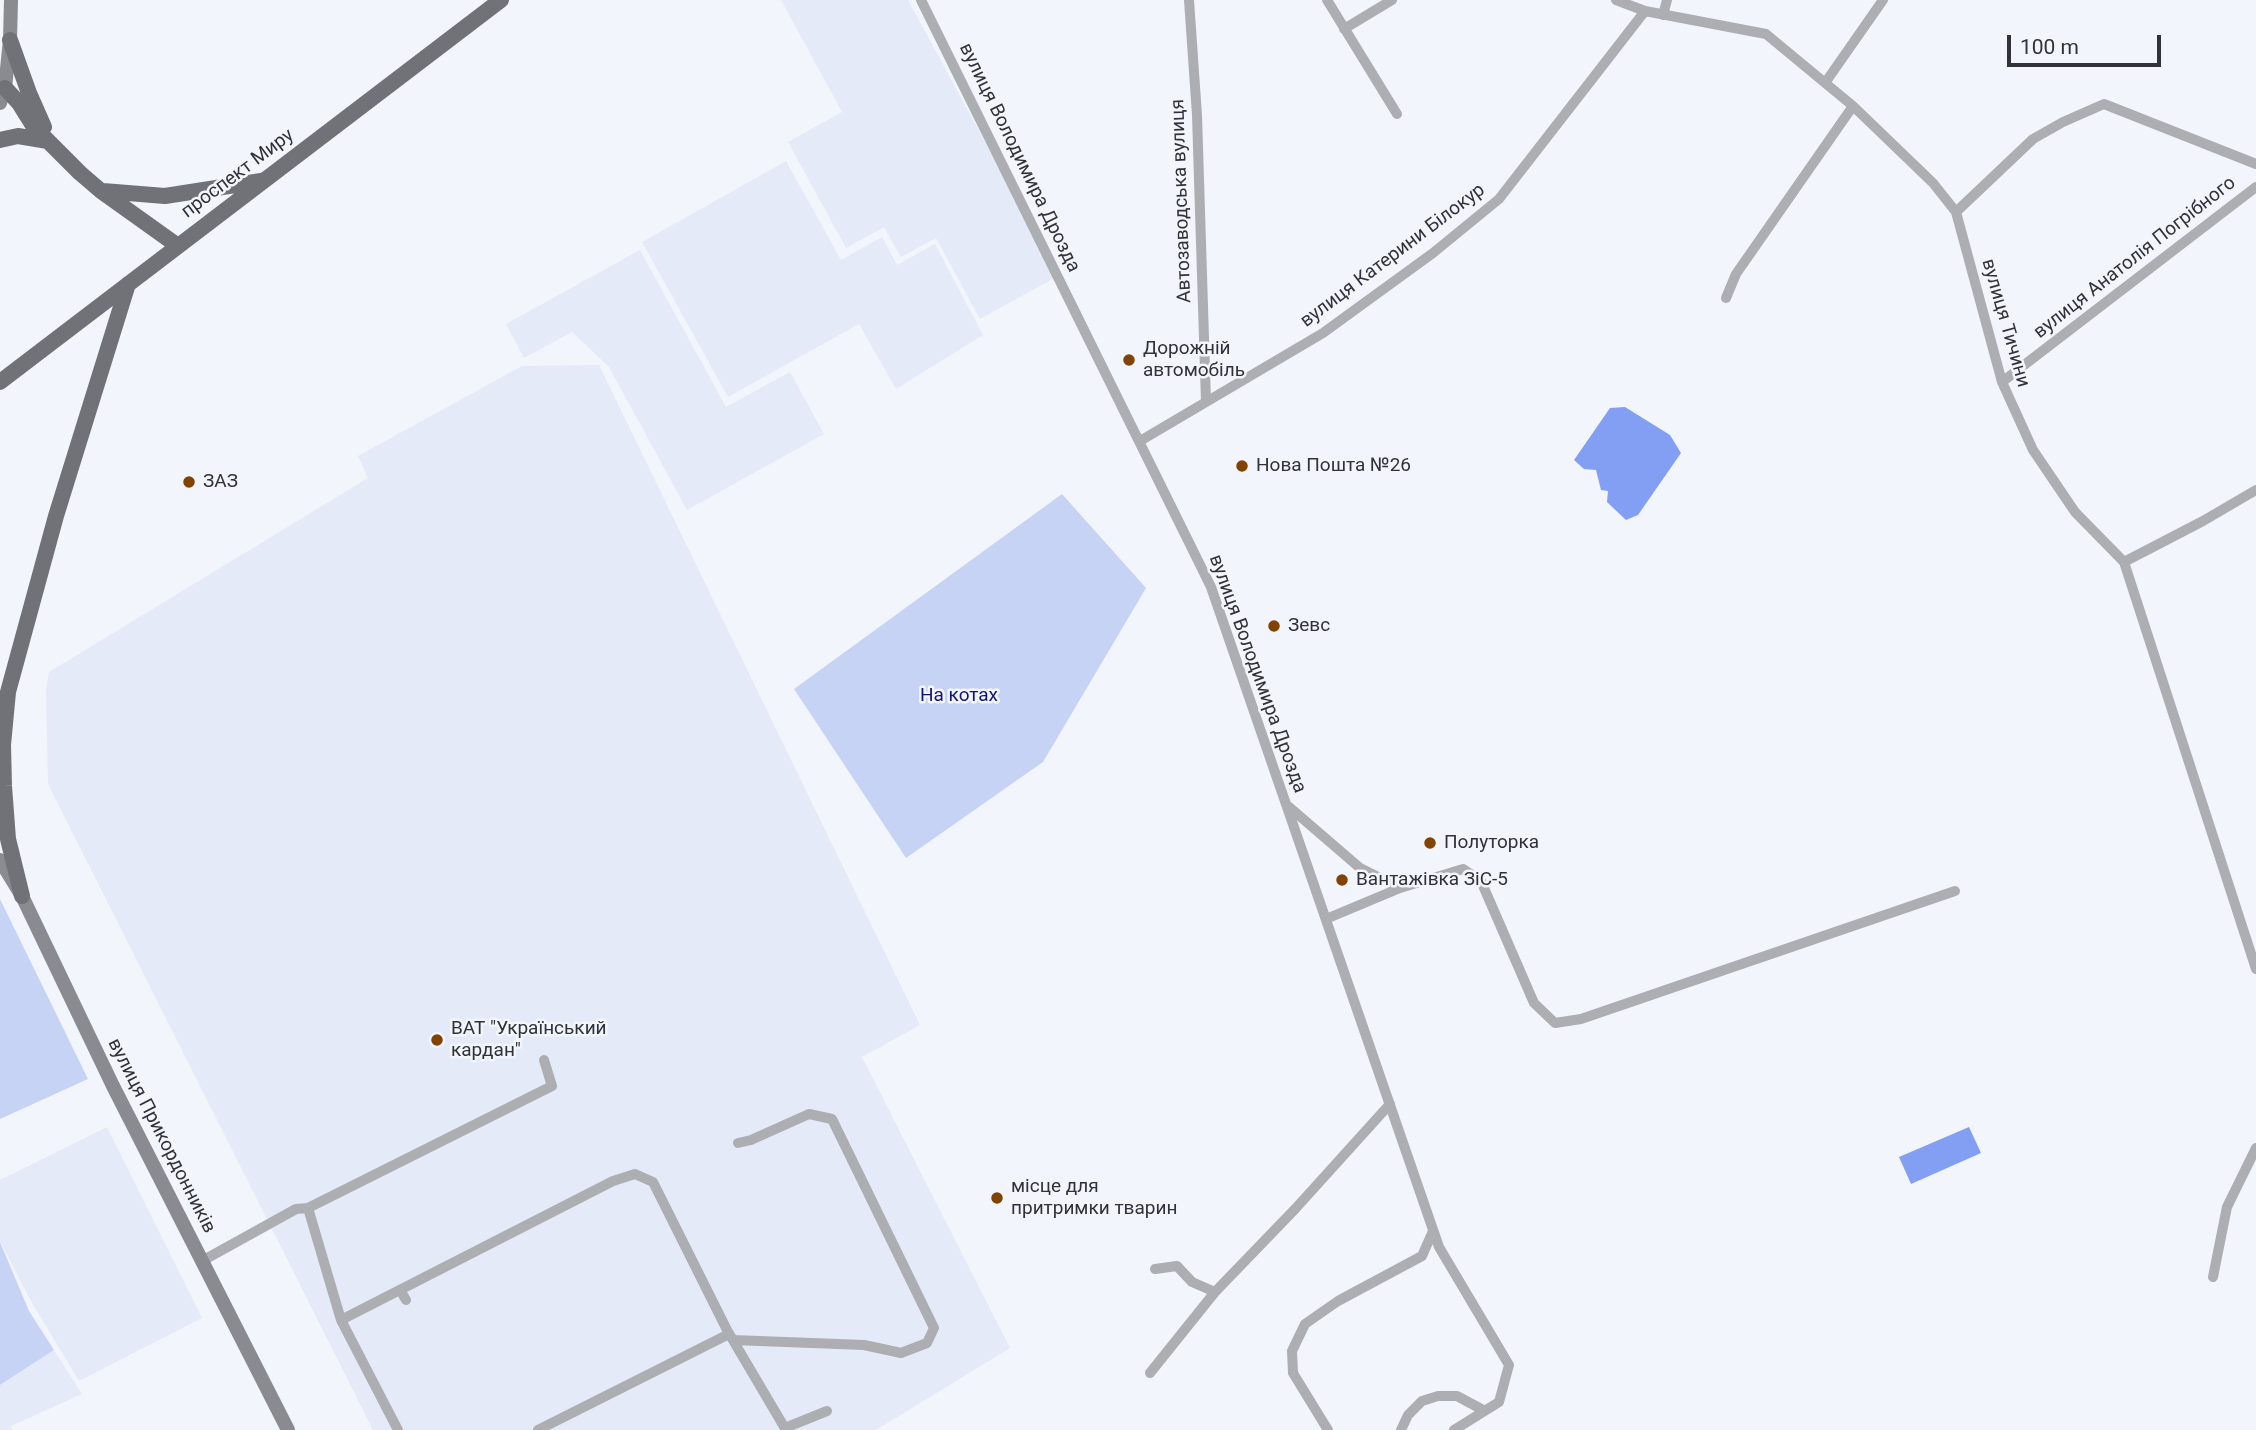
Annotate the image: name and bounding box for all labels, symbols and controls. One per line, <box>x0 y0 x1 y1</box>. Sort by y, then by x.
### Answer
scale bar <box>2011 21 2165 65</box>
text: 100 m <box>2020 35 2079 59</box>
street label: вулиця Володимира Дрозда <box>954 40 1084 276</box>
street label: Автозаводська вулиця <box>1167 99 1197 303</box>
street label: проспект Миру <box>177 124 299 224</box>
street label: вулиця Анатолія Погрібного <box>2029 172 2241 344</box>
street label: вулиця Катерини Білокур <box>1296 179 1490 333</box>
street label: вулиця Тичини <box>1976 256 2034 390</box>
place label: Дорожній автомобіль <box>1143 338 1245 382</box>
marker: Дорожній автомобіль <box>1121 352 1137 368</box>
place label: Нова Пошта №26 <box>1256 455 1411 477</box>
marker: Нова Пошта №26 <box>1234 458 1250 474</box>
place label: ЗАЗ <box>203 471 238 493</box>
marker: ЗАЗ <box>181 474 197 490</box>
street label: вулиця Володимира Дрозда <box>1203 552 1311 796</box>
place label: Зевс <box>1288 615 1330 637</box>
marker: Зевс <box>1266 618 1282 634</box>
park label: На котах <box>920 685 998 707</box>
place label: Полуторка <box>1444 832 1539 854</box>
marker: Полуторка <box>1422 835 1438 851</box>
place label: Вантажівка ЗіС-5 <box>1356 869 1508 891</box>
marker: Вантажівка ЗіС-5 <box>1334 872 1350 888</box>
place label: ВАТ "Український кардан" <box>451 1018 607 1062</box>
marker: ВАТ "Український кардан" <box>429 1032 445 1048</box>
street label: вулиця Прикордонників <box>102 1035 220 1237</box>
place label: місце для притримки тварин <box>1011 1176 1177 1220</box>
marker: місце для притримки тварин <box>989 1190 1005 1206</box>

